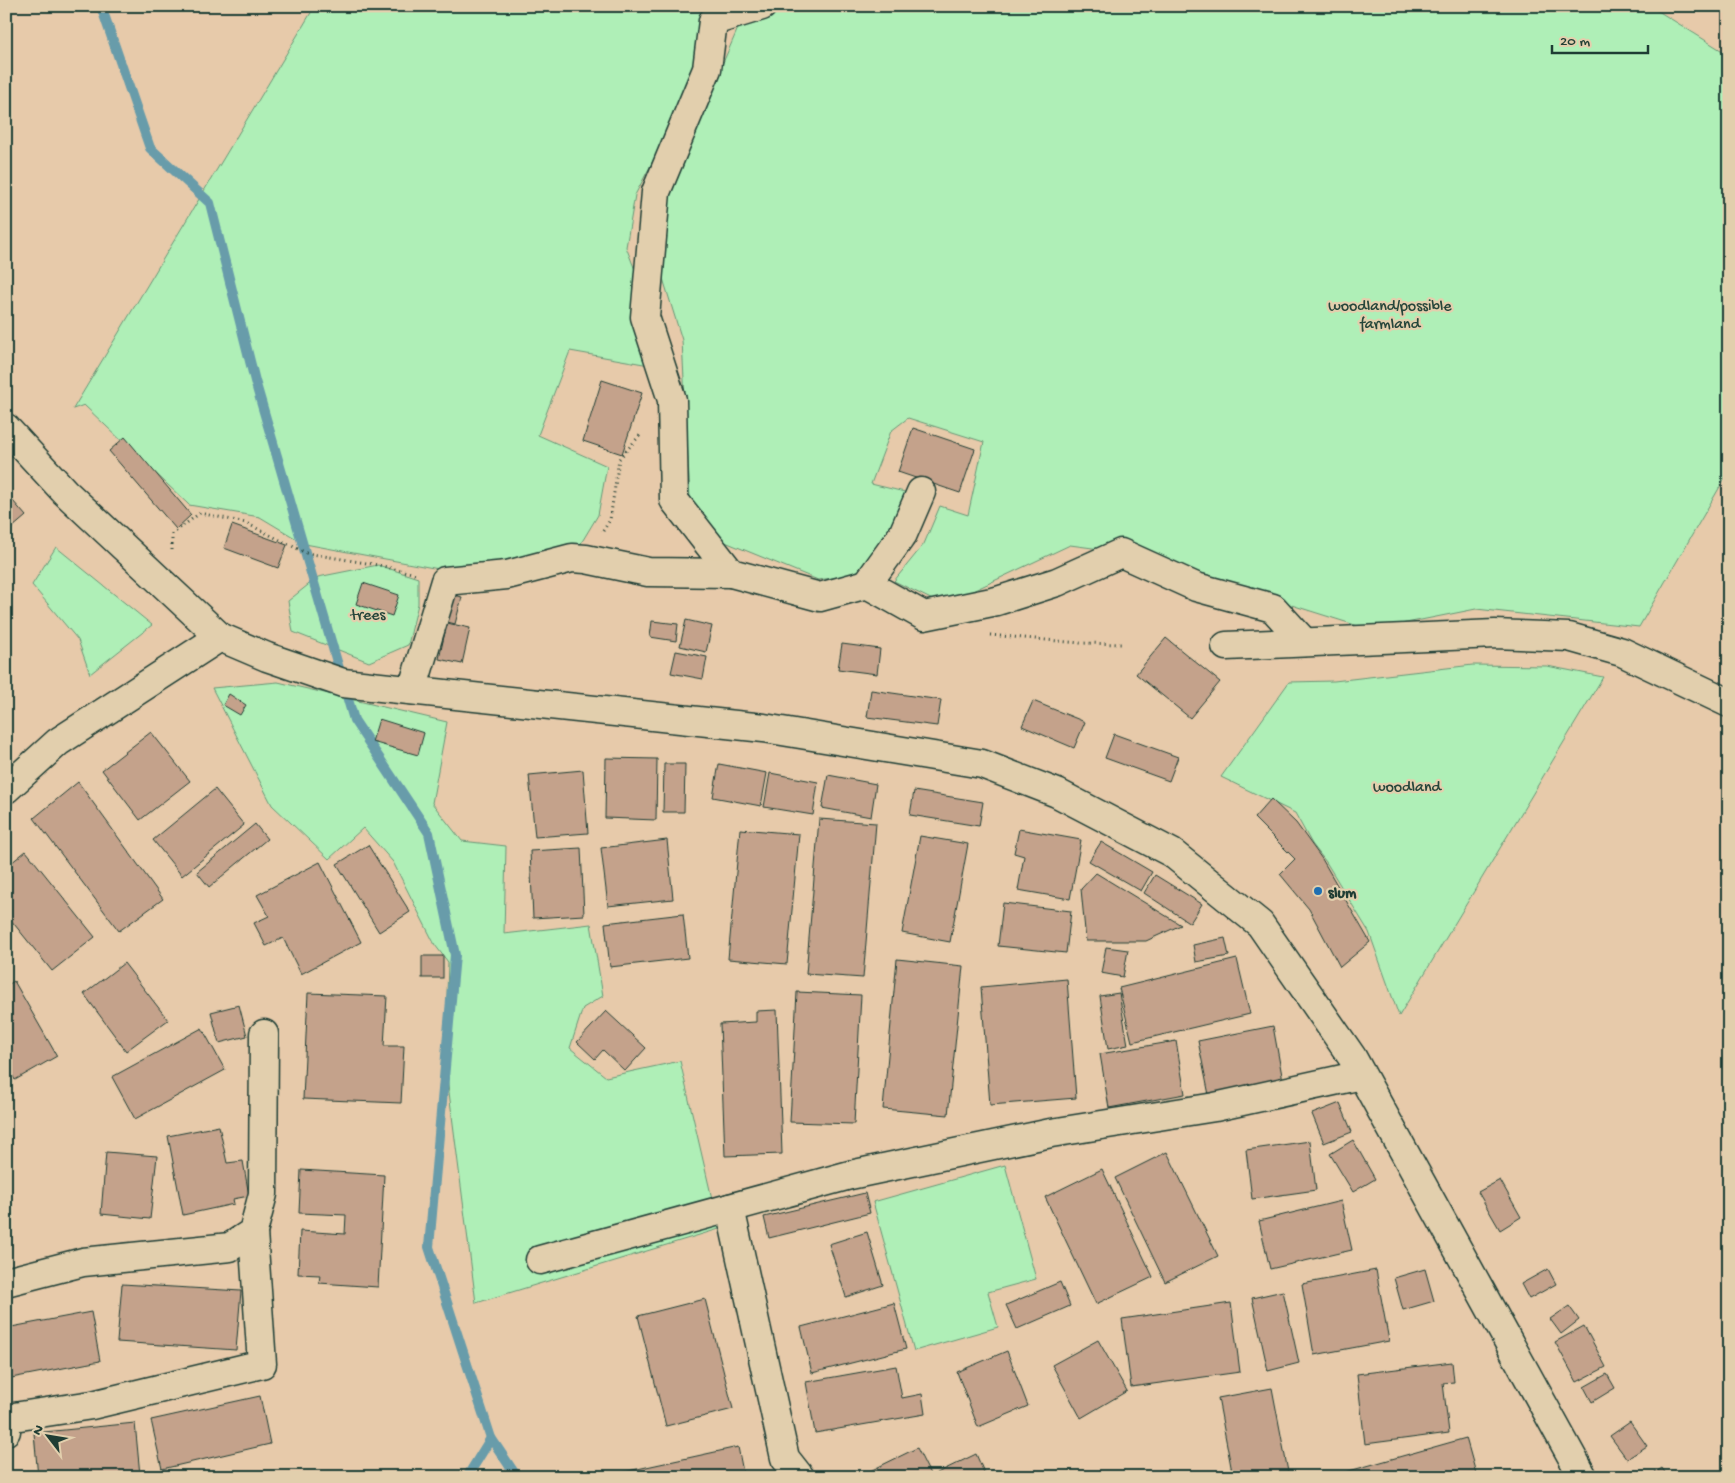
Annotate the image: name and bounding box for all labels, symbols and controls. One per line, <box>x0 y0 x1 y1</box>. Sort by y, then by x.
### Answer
scale bar <box>1552 22 1649 54</box>
text: 20 m <box>1560 33 1590 51</box>
park label: woodland/possible farmland <box>1328 298 1452 335</box>
park label: trees <box>350 607 386 626</box>
park label: woodland <box>1373 779 1443 798</box>
marker: slum <box>1312 885 1324 897</box>
place label: slum <box>1328 885 1357 904</box>
north arrow <box>22 1410 72 1460</box>
text: N <box>29 1422 49 1439</box>

